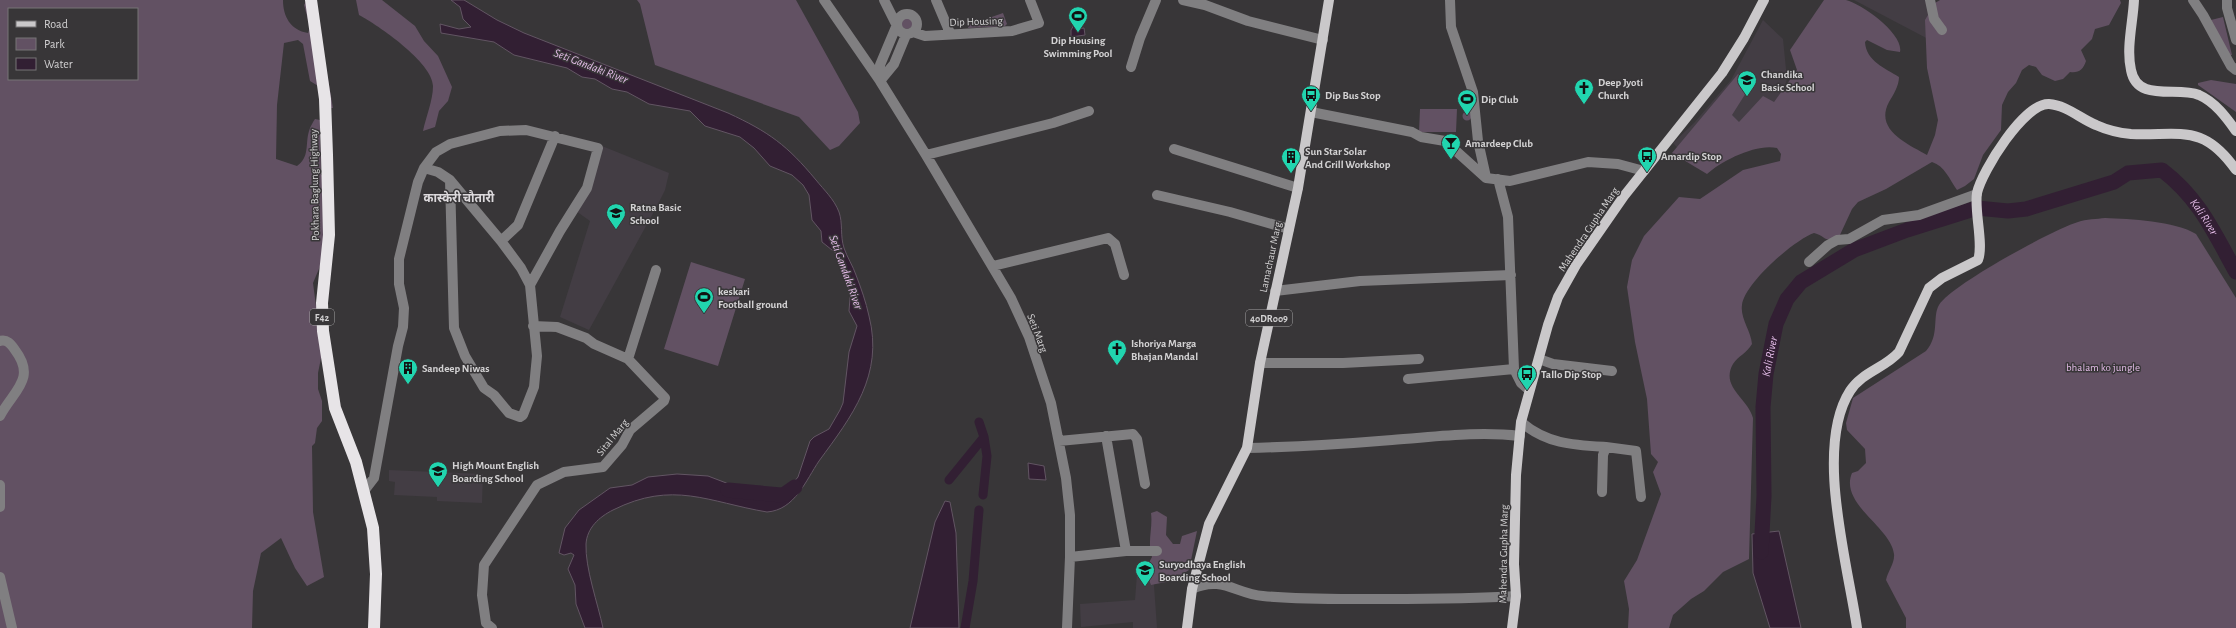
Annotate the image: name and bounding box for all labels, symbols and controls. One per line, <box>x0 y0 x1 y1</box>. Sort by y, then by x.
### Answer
sports icon: Dip Housing Swimming Pool <box>1067 5 1089 33</box>
legend <box>8 8 138 80</box>
street label: Dip Housing <box>949 15 1003 28</box>
text: Road <box>44 18 68 30</box>
place label: Dip Housing Swimming Pool <box>1044 35 1113 59</box>
text: Park <box>44 38 65 50</box>
water label: Seti Gandaki River <box>552 46 631 86</box>
text: Water <box>44 58 73 70</box>
school or university icon: Chandika Basic School <box>1736 69 1758 97</box>
place label: Chandika Basic School <box>1761 69 1815 93</box>
church icon: Deep Jyoti Church <box>1573 77 1595 105</box>
place label: Deep Jyoti Church <box>1598 77 1643 101</box>
bus stop icon: Dip Bus Stop <box>1300 84 1322 112</box>
sports icon: Dip Club <box>1456 88 1478 116</box>
place label: Dip Bus Stop <box>1325 90 1381 101</box>
place label: Dip Club <box>1481 94 1519 105</box>
street label: Pokhara Baglung Highway <box>308 129 321 241</box>
bar icon: Amardeep Club <box>1440 132 1462 160</box>
place label: Amardeep Club <box>1465 138 1533 149</box>
bus stop icon: Amardip Stop <box>1636 145 1658 173</box>
building icon: Sun Star Solar And Grill Workshop <box>1280 146 1302 174</box>
place label: Sun Star Solar And Grill Workshop <box>1305 146 1391 170</box>
place label: Amardip Stop <box>1661 151 1722 162</box>
street label: Mahendra Gupha Marg <box>1556 185 1621 273</box>
district label: कास्केरी चौतारी <box>424 190 495 204</box>
water label: Kali River <box>2188 196 2221 238</box>
school or university icon: Ratna Basic School <box>605 202 627 230</box>
place label: Ratna Basic School <box>630 202 682 226</box>
street label: Lamachaur Marg <box>1258 220 1283 293</box>
water label: Seti Gandaki River <box>827 233 865 312</box>
sports icon: keskari Football ground <box>693 286 715 314</box>
place label: keskari Football ground <box>718 286 788 310</box>
road number: F42 <box>310 309 334 325</box>
road number: 40DR009 <box>1246 310 1292 326</box>
street label: Seti Marg <box>1025 312 1050 355</box>
water label: Kali River <box>1760 334 1780 378</box>
church icon: Ishoriya Marga Bhajan Mandal <box>1106 338 1128 366</box>
place label: Ishoriya Marga Bhajan Mandal <box>1131 338 1198 362</box>
building icon: Sandeep Niwas <box>397 357 419 385</box>
park label: bhalam ko jungle <box>2066 362 2140 373</box>
place label: Sandeep Niwas <box>422 363 489 374</box>
bus stop icon: Tallo Dip Stop <box>1516 363 1538 391</box>
place label: Tallo Dip Stop <box>1541 369 1602 380</box>
street label: Sital Marg <box>594 416 631 458</box>
school or university icon: High Mount English Boarding School <box>427 460 449 488</box>
place label: High Mount English Boarding School <box>452 460 539 484</box>
street label: Mahendra Gupha Marg <box>1497 504 1510 604</box>
school or university icon: Suryodhaya English Boarding School <box>1134 559 1156 587</box>
place label: Suryodhaya English Boarding School <box>1159 559 1246 583</box>

